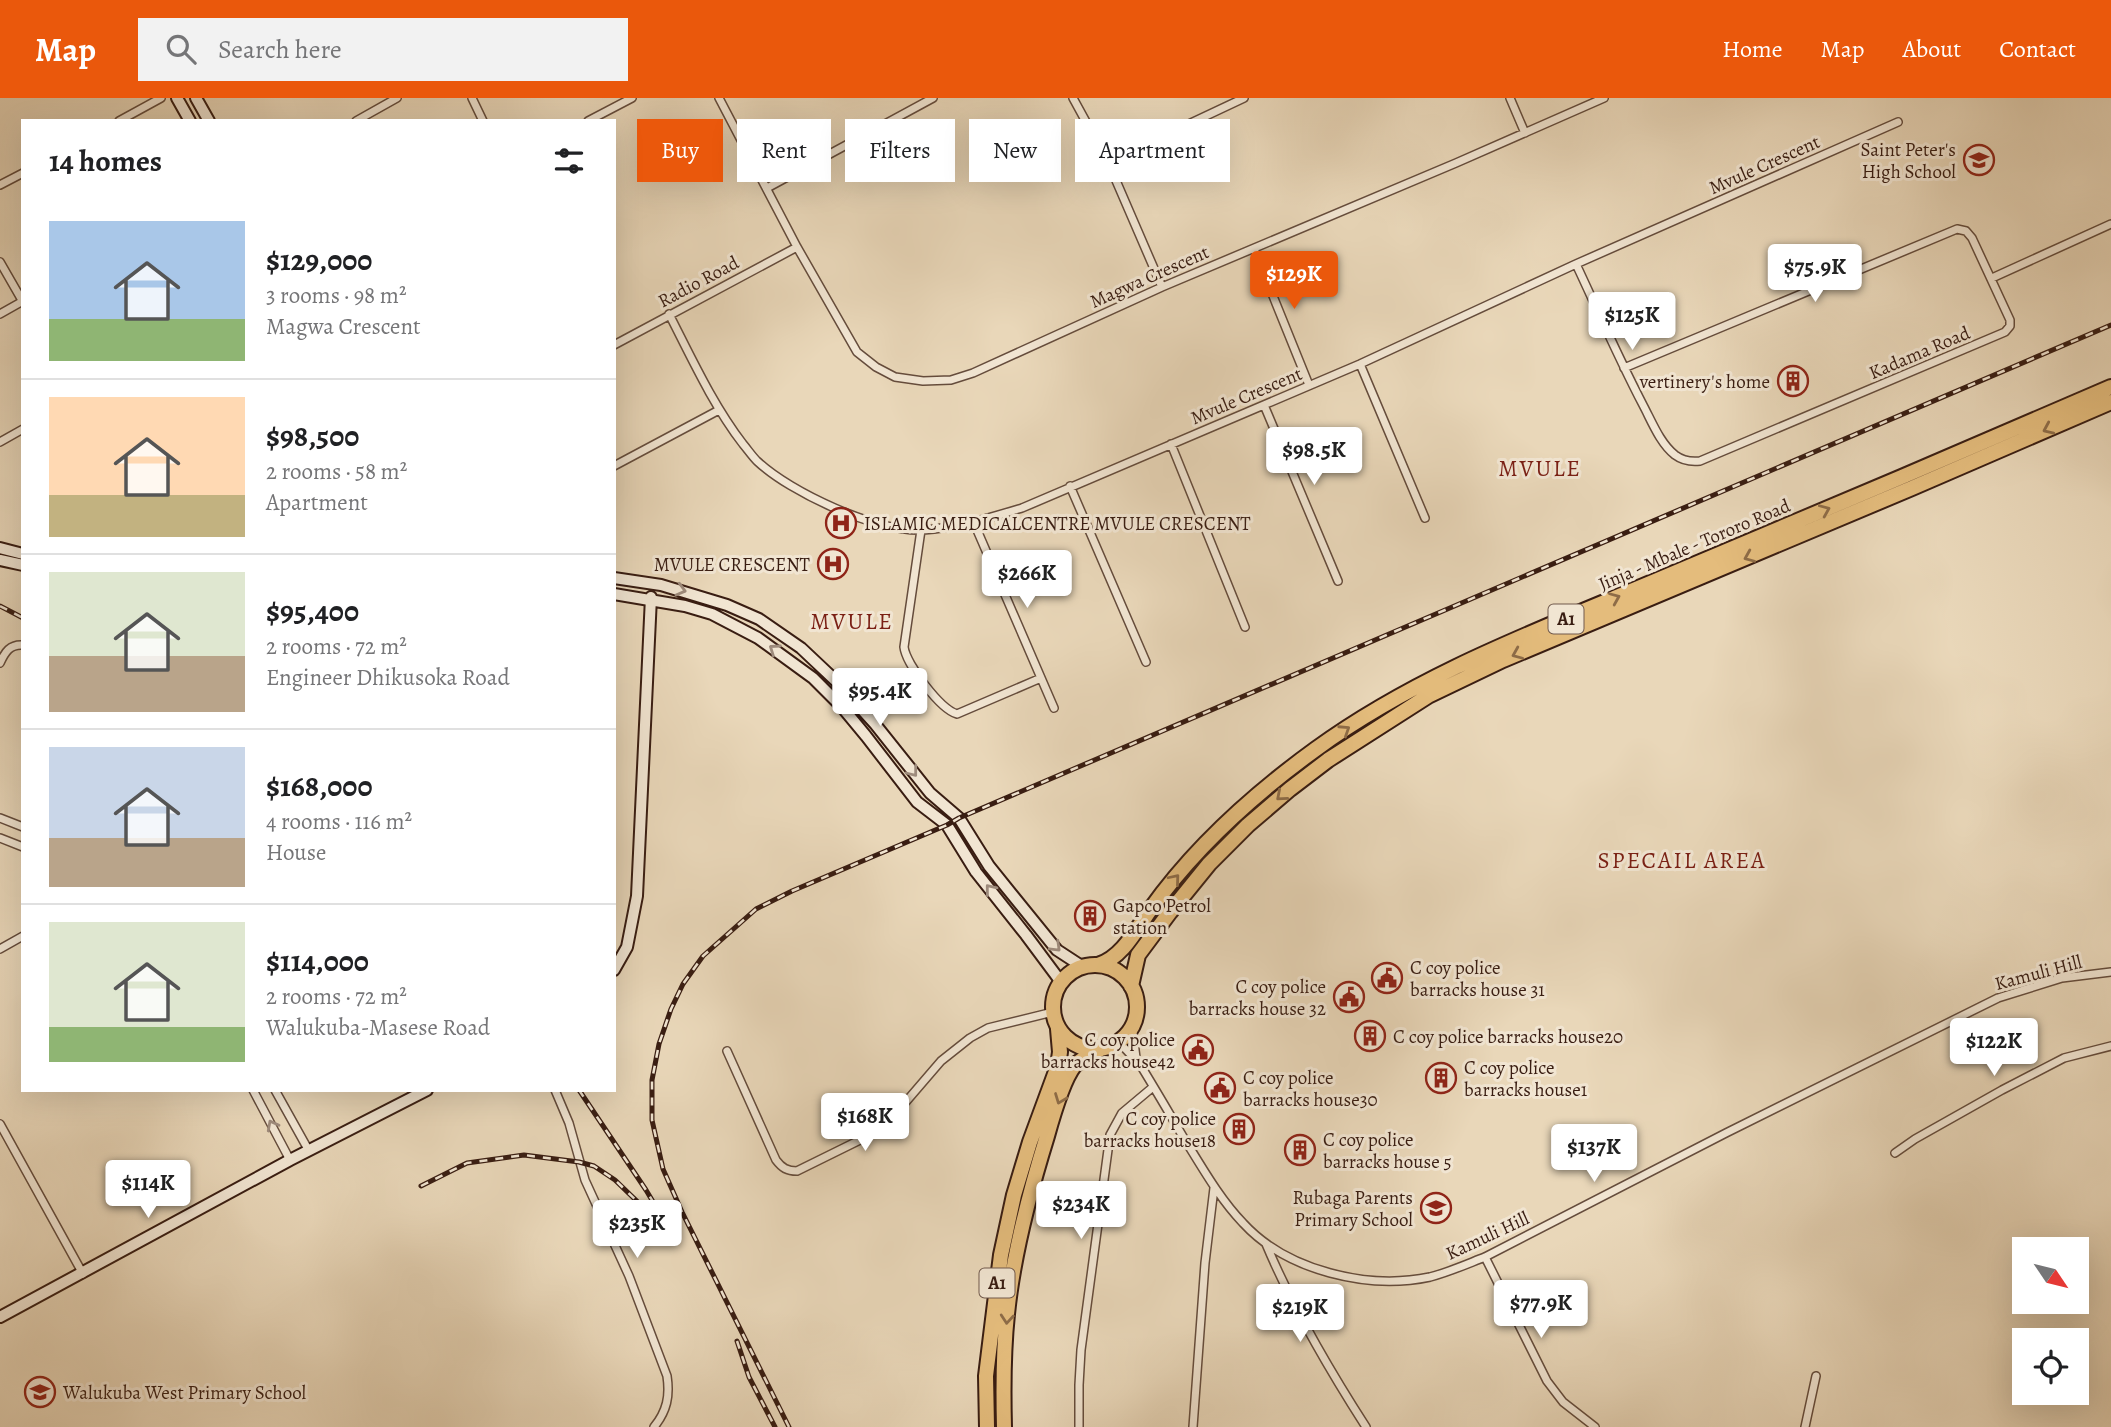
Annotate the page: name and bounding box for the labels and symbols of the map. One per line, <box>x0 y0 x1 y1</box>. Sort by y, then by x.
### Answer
street label: Mvule Crescent <box>1705 129 1824 201</box>
place label: Saint Peter's High School <box>1860 137 1956 185</box>
school or university icon: Saint Peter's High School <box>1962 143 1996 177</box>
street label: Magwa Crescent <box>1086 239 1213 315</box>
pin: $75.9K <box>1758 244 1872 304</box>
street label: Radio Road <box>653 249 744 314</box>
pin: $129K <box>1245 252 1343 311</box>
pin: $125K <box>1583 292 1681 352</box>
street label: Kadama Road <box>1865 320 1975 386</box>
street label: Mvule Crescent <box>1187 361 1306 431</box>
building icon: vertinery's home <box>1776 364 1810 398</box>
place label: vertinery's home <box>1639 369 1770 395</box>
one-way arrow <box>2043 421 2056 435</box>
pin: $98.5K <box>1257 428 1371 487</box>
district label: MVULE <box>1498 453 1582 484</box>
street label: Jinja - Mbale - Tororo Road <box>1594 492 1795 597</box>
one-way arrow <box>1818 504 1830 518</box>
hospital icon: ISLAMIC MEDICALCENTRE MVULE CRESCENT <box>824 506 858 540</box>
place label: ISLAMIC MEDICALCENTRE MVULE CRESCENT <box>864 511 1251 537</box>
hospital icon: MVULE CRESCENT <box>816 547 850 581</box>
one-way arrow <box>1744 549 1756 563</box>
pin: $266K <box>978 550 1076 610</box>
place label: MVULE CRESCENT <box>654 552 811 578</box>
one-way arrow <box>675 582 687 597</box>
one-way arrow <box>1608 592 1620 606</box>
road number: A1 <box>1548 604 1584 634</box>
district label: MVULE <box>810 606 894 637</box>
one-way arrow <box>769 645 782 657</box>
one-way arrow <box>1511 646 1523 660</box>
pin: $95.4K <box>823 668 937 728</box>
one-way arrow <box>1337 725 1350 738</box>
one-way arrow <box>904 764 917 776</box>
one-way arrow <box>1276 788 1289 800</box>
district label: SPECAIL AREA <box>1598 845 1766 876</box>
one-way arrow <box>1167 875 1179 888</box>
one-way arrow <box>985 884 998 896</box>
place label: Gapco Petrol station <box>1113 893 1211 941</box>
building icon: Gapco Petrol station <box>1073 899 1107 933</box>
one-way arrow <box>1047 938 1060 951</box>
street label: Kamuli Hill <box>1992 949 2085 997</box>
place label: C coy police barracks house 31 <box>1410 955 1545 1003</box>
public building icon: C coy police barracks house 31 <box>1370 961 1404 995</box>
place label: C coy police barracks house 32 <box>1189 974 1326 1022</box>
public building icon: C coy police barracks house 32 <box>1332 980 1366 1014</box>
pin: $122K <box>1945 1018 2043 1078</box>
building icon: C coy police barracks house20 <box>1353 1019 1387 1053</box>
place label: C coy police barracks house20 <box>1393 1024 1623 1050</box>
place label: C coy police barracks house42 <box>1041 1027 1175 1075</box>
public building icon: C coy police barracks house42 <box>1181 1033 1215 1067</box>
place label: C coy police barracks house1 <box>1464 1055 1588 1103</box>
building icon: C coy police barracks house1 <box>1424 1061 1458 1095</box>
place label: C coy police barracks house30 <box>1243 1065 1378 1113</box>
public building icon: C coy police barracks house30 <box>1203 1071 1237 1105</box>
one-way arrow <box>1054 1092 1068 1104</box>
pin: $168K <box>816 1094 914 1153</box>
place label: C coy police barracks house18 <box>1084 1106 1216 1154</box>
building icon: C coy police barracks house18 <box>1222 1112 1256 1146</box>
one-way arrow <box>266 1120 280 1132</box>
pin: $137K <box>1545 1124 1643 1184</box>
place label: C coy police barracks house 5 <box>1323 1127 1452 1175</box>
building icon: C coy police barracks house 5 <box>1283 1133 1317 1167</box>
pin: $114K <box>99 1160 197 1220</box>
pin: $234K <box>1032 1182 1130 1241</box>
place label: Rubaga Parents Primary School <box>1292 1185 1413 1233</box>
school or university icon: Rubaga Parents Primary School <box>1419 1191 1453 1225</box>
pin: $235K <box>588 1200 686 1260</box>
street label: Kamuli Hill <box>1441 1205 1534 1267</box>
north arrow <box>2012 1237 2090 1314</box>
road number: A1 <box>979 1268 1014 1298</box>
pin: $77.9K <box>1484 1280 1598 1340</box>
pin: $219K <box>1251 1284 1349 1344</box>
one-way arrow <box>1000 1314 1015 1325</box>
school or university icon: Walukuba West Primary School <box>23 1375 57 1409</box>
place label: Walukuba West Primary School <box>62 1380 307 1406</box>

